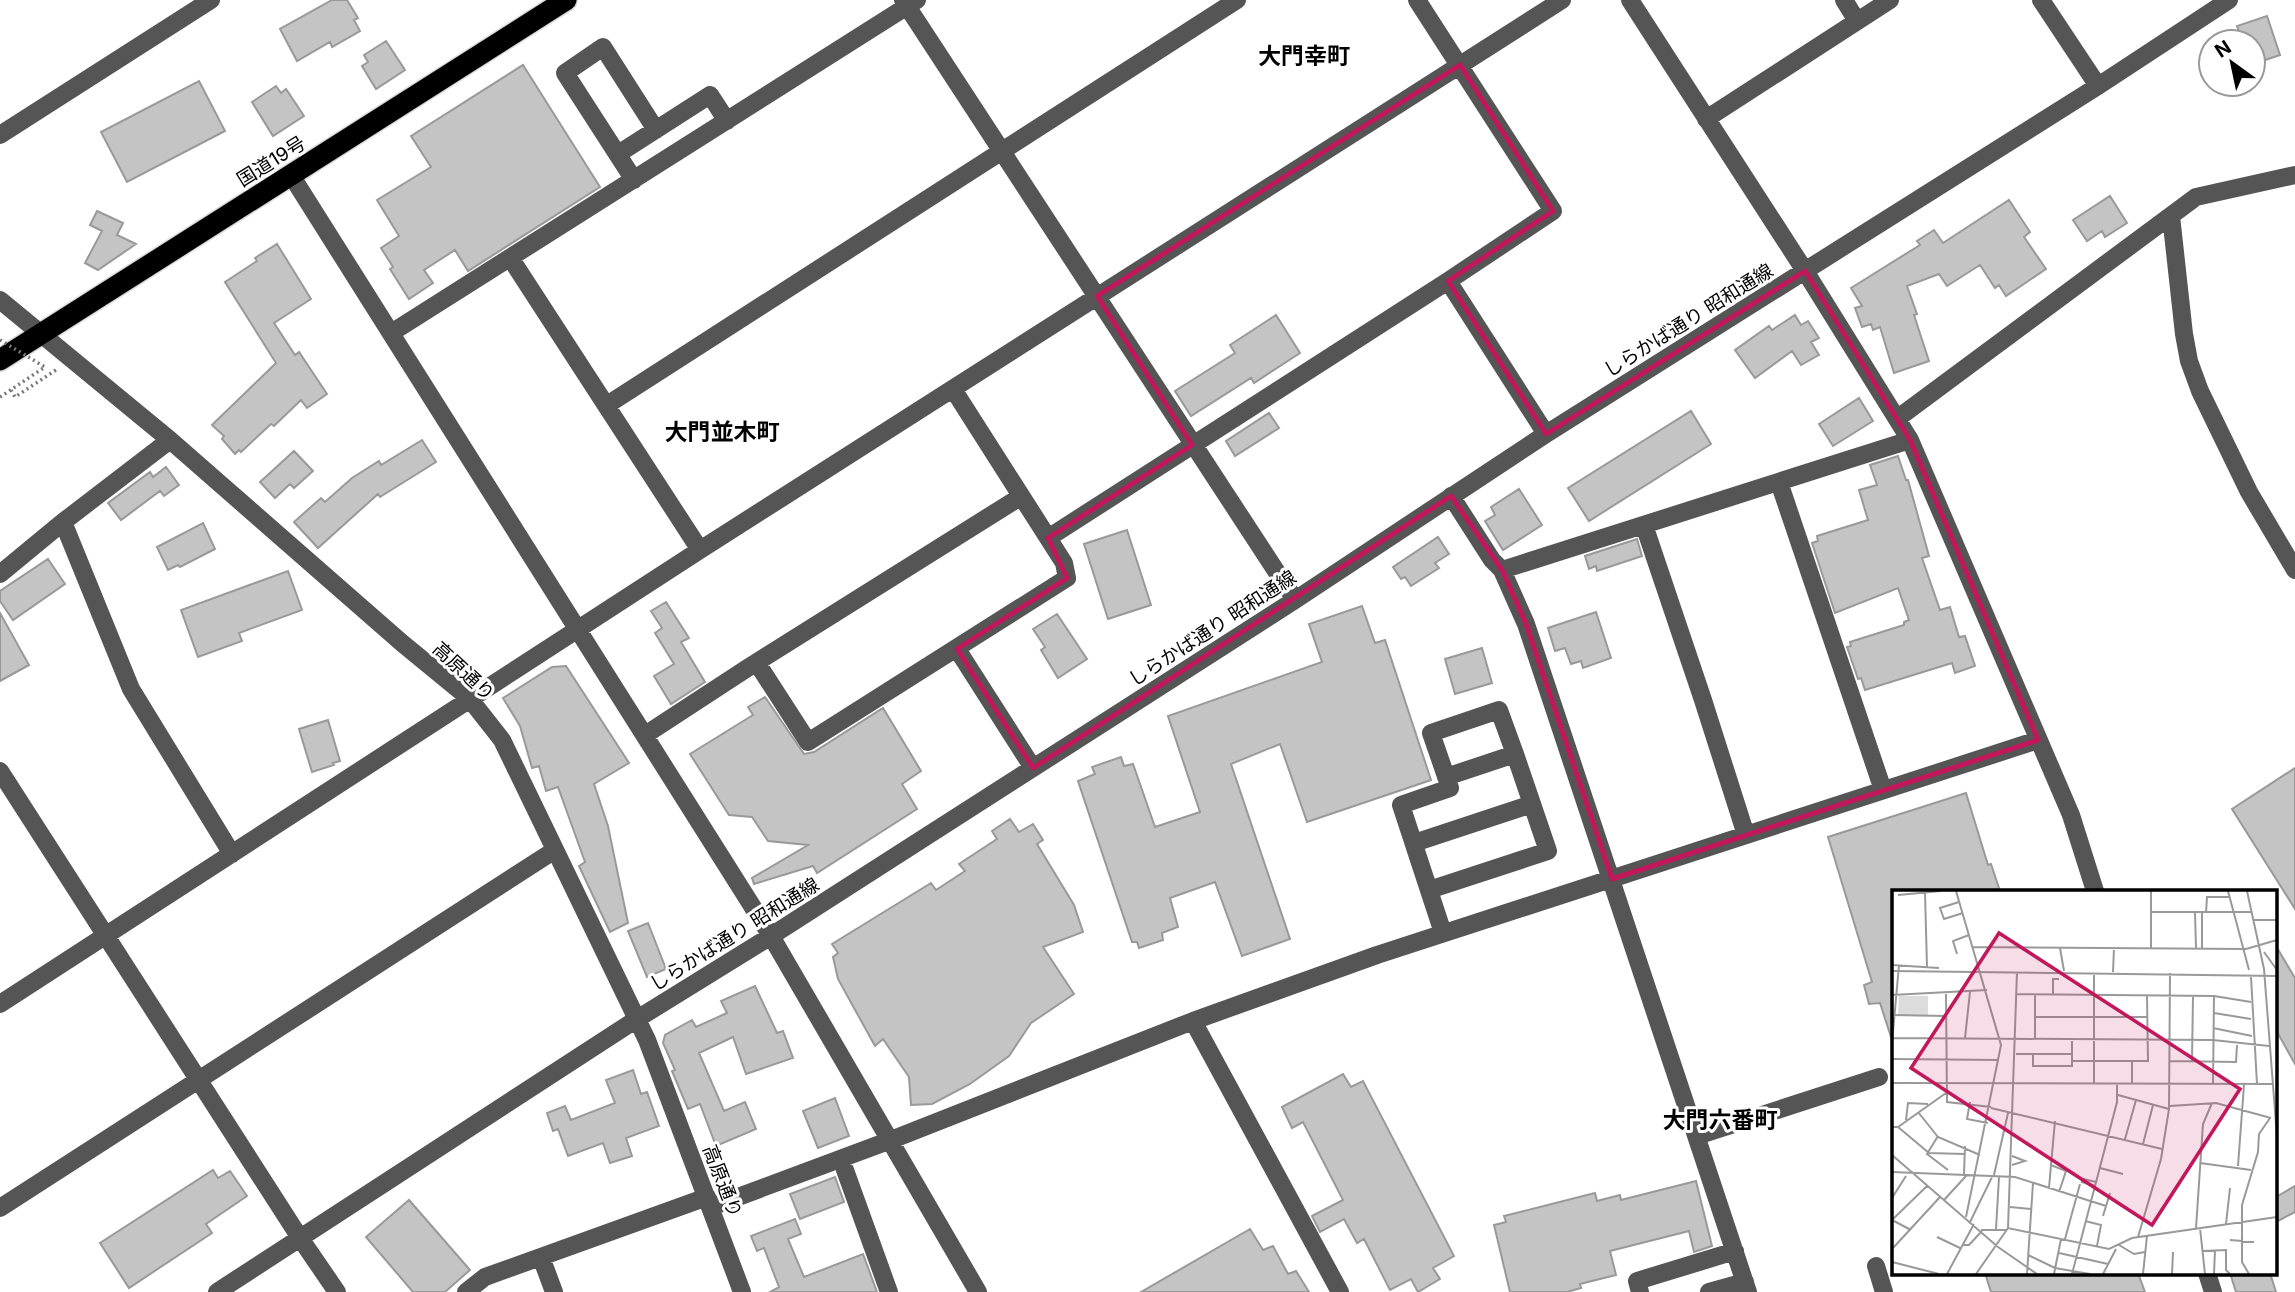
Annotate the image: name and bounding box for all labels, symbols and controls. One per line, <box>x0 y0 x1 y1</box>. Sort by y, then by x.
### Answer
north arrow <box>2197 28 2267 98</box>
text: N <box>2211 36 2235 63</box>
district label: 大門幸町 <box>1258 42 1350 70</box>
street label: 国道19号 <box>233 131 310 191</box>
street label: しらかば通り 昭和通線 <box>1599 259 1777 382</box>
district label: 大門並木町 <box>665 418 780 446</box>
street label: しらかば通り 昭和通線 <box>1124 566 1300 691</box>
street label: 高原通り <box>428 637 499 706</box>
street label: しらかば通り 昭和通線 <box>645 873 823 996</box>
inset map <box>1892 890 2278 1274</box>
district label: 大門六番町 <box>1663 1106 1778 1134</box>
street label: 高原通り <box>698 1142 747 1221</box>

